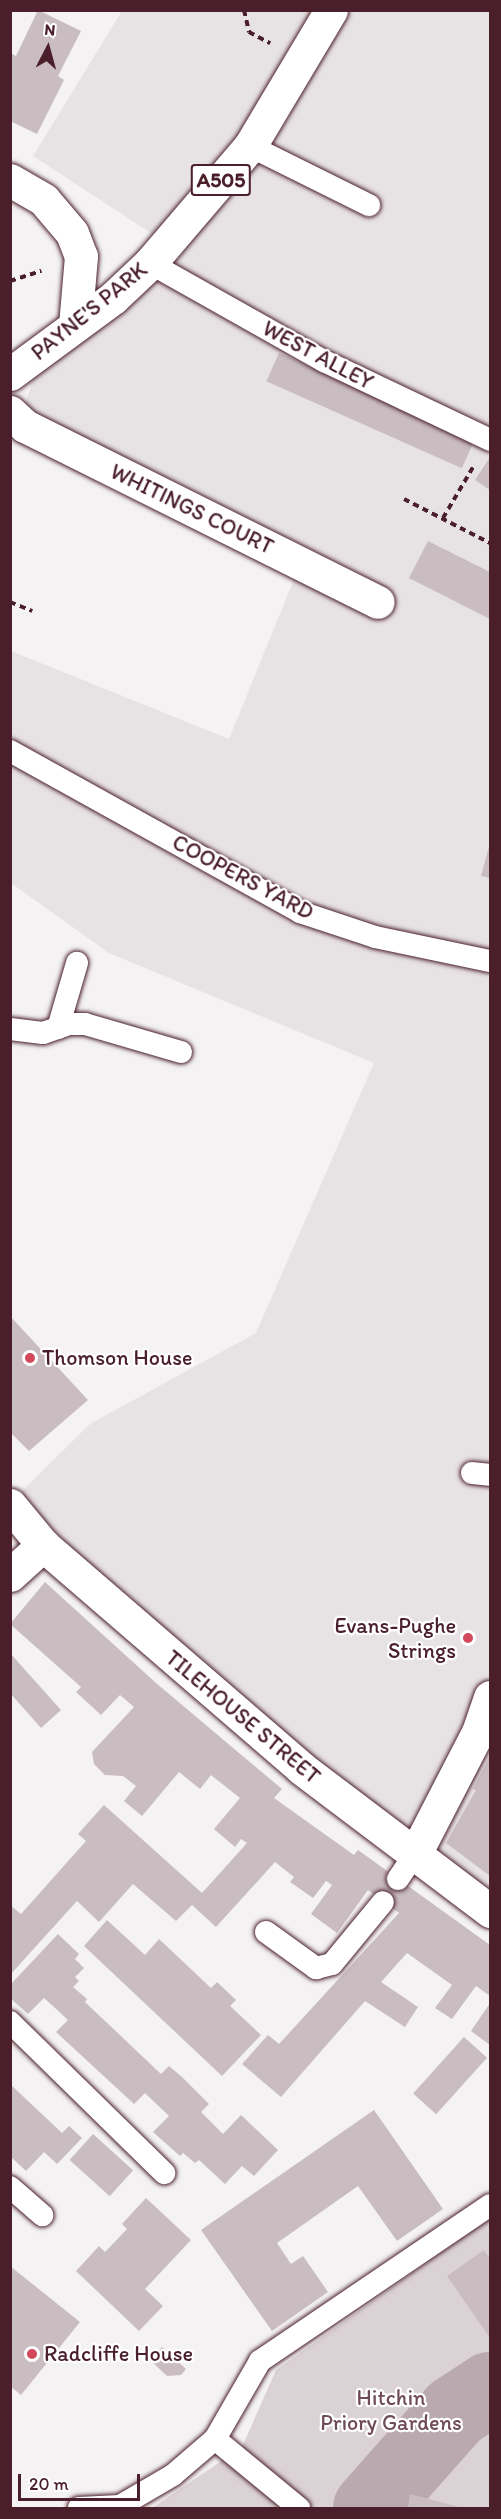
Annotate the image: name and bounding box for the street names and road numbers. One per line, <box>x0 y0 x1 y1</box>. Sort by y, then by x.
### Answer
road number: A505 <box>190 162 252 198</box>
street label: PAYNE'S PARK <box>26 256 152 366</box>
street label: WEST ALLEY <box>258 315 378 395</box>
street label: WHITINGS COURT <box>106 458 278 560</box>
street label: COOPERS YARD <box>168 829 318 925</box>
street label: TILEHOUSE STREET <box>160 1644 326 1790</box>

